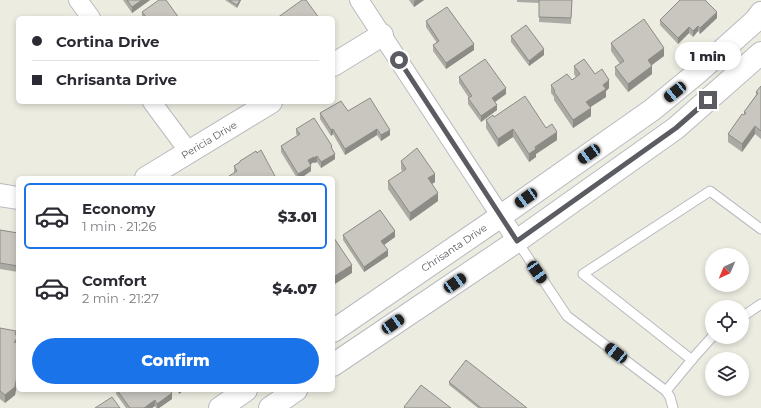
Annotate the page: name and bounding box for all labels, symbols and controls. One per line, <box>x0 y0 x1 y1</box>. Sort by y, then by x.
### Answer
text: Cortina Drive <box>56 32 160 51</box>
callout: 1 min <box>675 42 741 70</box>
text: 1 min <box>690 48 726 64</box>
route start <box>390 51 408 69</box>
text: Chrisanta Drive <box>56 70 177 89</box>
car <box>662 80 688 104</box>
route end <box>699 91 717 109</box>
street label: Pericia Drive <box>179 118 239 162</box>
car <box>576 142 602 166</box>
car <box>513 186 539 210</box>
icon: car <box>34 198 70 234</box>
text: Economy <box>82 199 155 218</box>
text: $3.01 <box>278 207 317 226</box>
text: 1 min · 21:26 <box>82 218 156 234</box>
street label: Chrisanta Drive <box>419 221 489 275</box>
north arrow <box>705 248 749 292</box>
map controls <box>705 248 749 396</box>
car <box>525 259 549 285</box>
icon: car <box>34 270 70 306</box>
text: Comfort <box>82 271 147 290</box>
car <box>442 271 468 295</box>
text: $4.07 <box>273 279 317 298</box>
text: 2 min · 21:27 <box>82 290 159 306</box>
button: locate <box>705 300 749 344</box>
car <box>380 312 406 336</box>
button: Confirm <box>32 338 319 384</box>
car <box>603 341 629 365</box>
button: layers <box>705 352 749 396</box>

